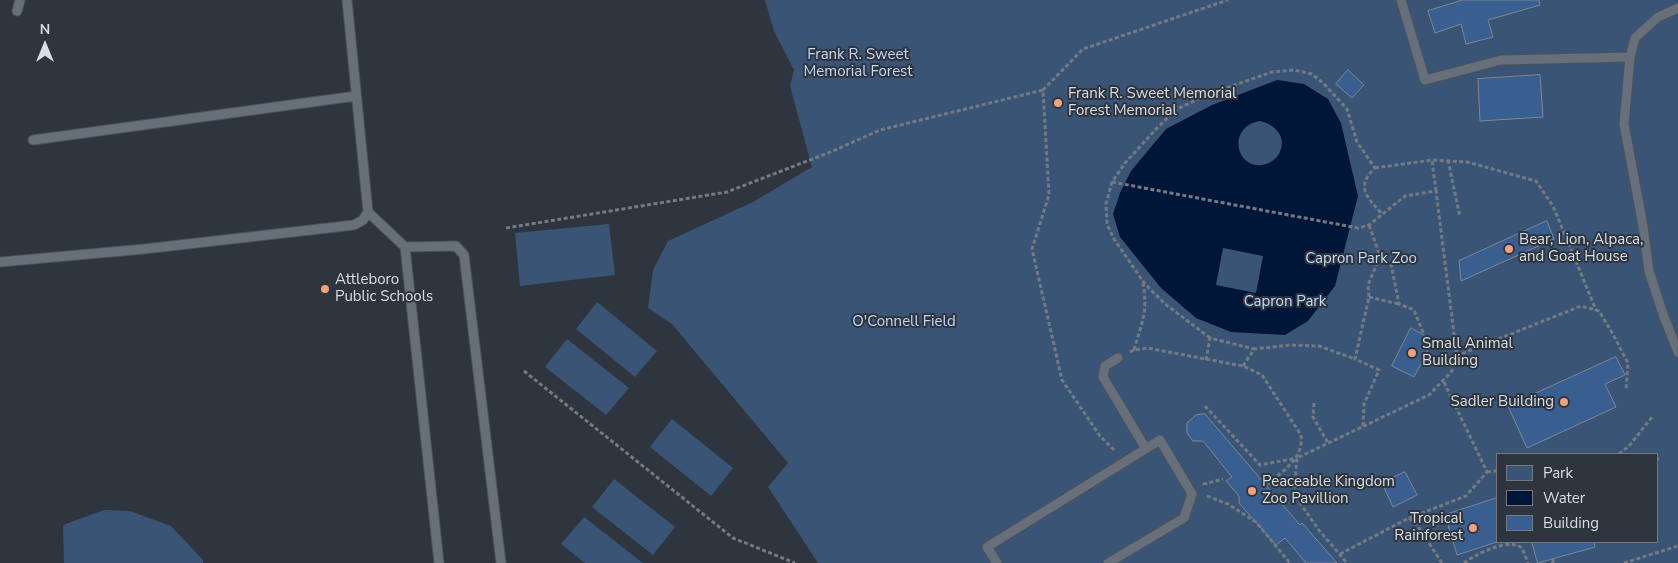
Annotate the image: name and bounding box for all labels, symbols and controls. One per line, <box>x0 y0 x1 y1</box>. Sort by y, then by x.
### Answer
north arrow <box>20 20 70 70</box>
text: N <box>40 20 50 39</box>
park label: Frank R. Sweet Memorial Forest <box>804 46 912 81</box>
place label: Frank R. Sweet Memorial Forest Memorial <box>1068 85 1237 120</box>
marker: Frank R. Sweet Memorial Forest Memorial <box>1052 97 1064 109</box>
place label: Bear, Lion, Alpaca, and Goat House <box>1519 231 1643 266</box>
marker: Bear, Lion, Alpaca, and Goat House <box>1503 243 1515 255</box>
park label: Capron Park Zoo <box>1305 250 1417 268</box>
place label: Attleboro Public Schools <box>335 271 433 306</box>
marker: Attleboro Public Schools <box>319 283 331 295</box>
park label: Capron Park <box>1244 293 1326 311</box>
park label: O'Connell Field <box>852 313 956 331</box>
place label: Small Animal Building <box>1422 335 1513 370</box>
marker: Small Animal Building <box>1406 347 1418 359</box>
place label: Sadler Building <box>1451 393 1554 411</box>
marker: Sadler Building <box>1558 396 1570 408</box>
legend <box>1496 453 1658 543</box>
text: Park <box>1543 463 1573 483</box>
place label: Peaceable Kingdom Zoo Pavillion <box>1262 473 1395 508</box>
marker: Peaceable Kingdom Zoo Pavillion <box>1246 485 1258 497</box>
text: Water <box>1543 488 1585 508</box>
place label: Tropical Rainforest <box>1394 510 1463 545</box>
text: Building <box>1543 513 1599 533</box>
marker: Tropical Rainforest <box>1467 522 1479 534</box>

